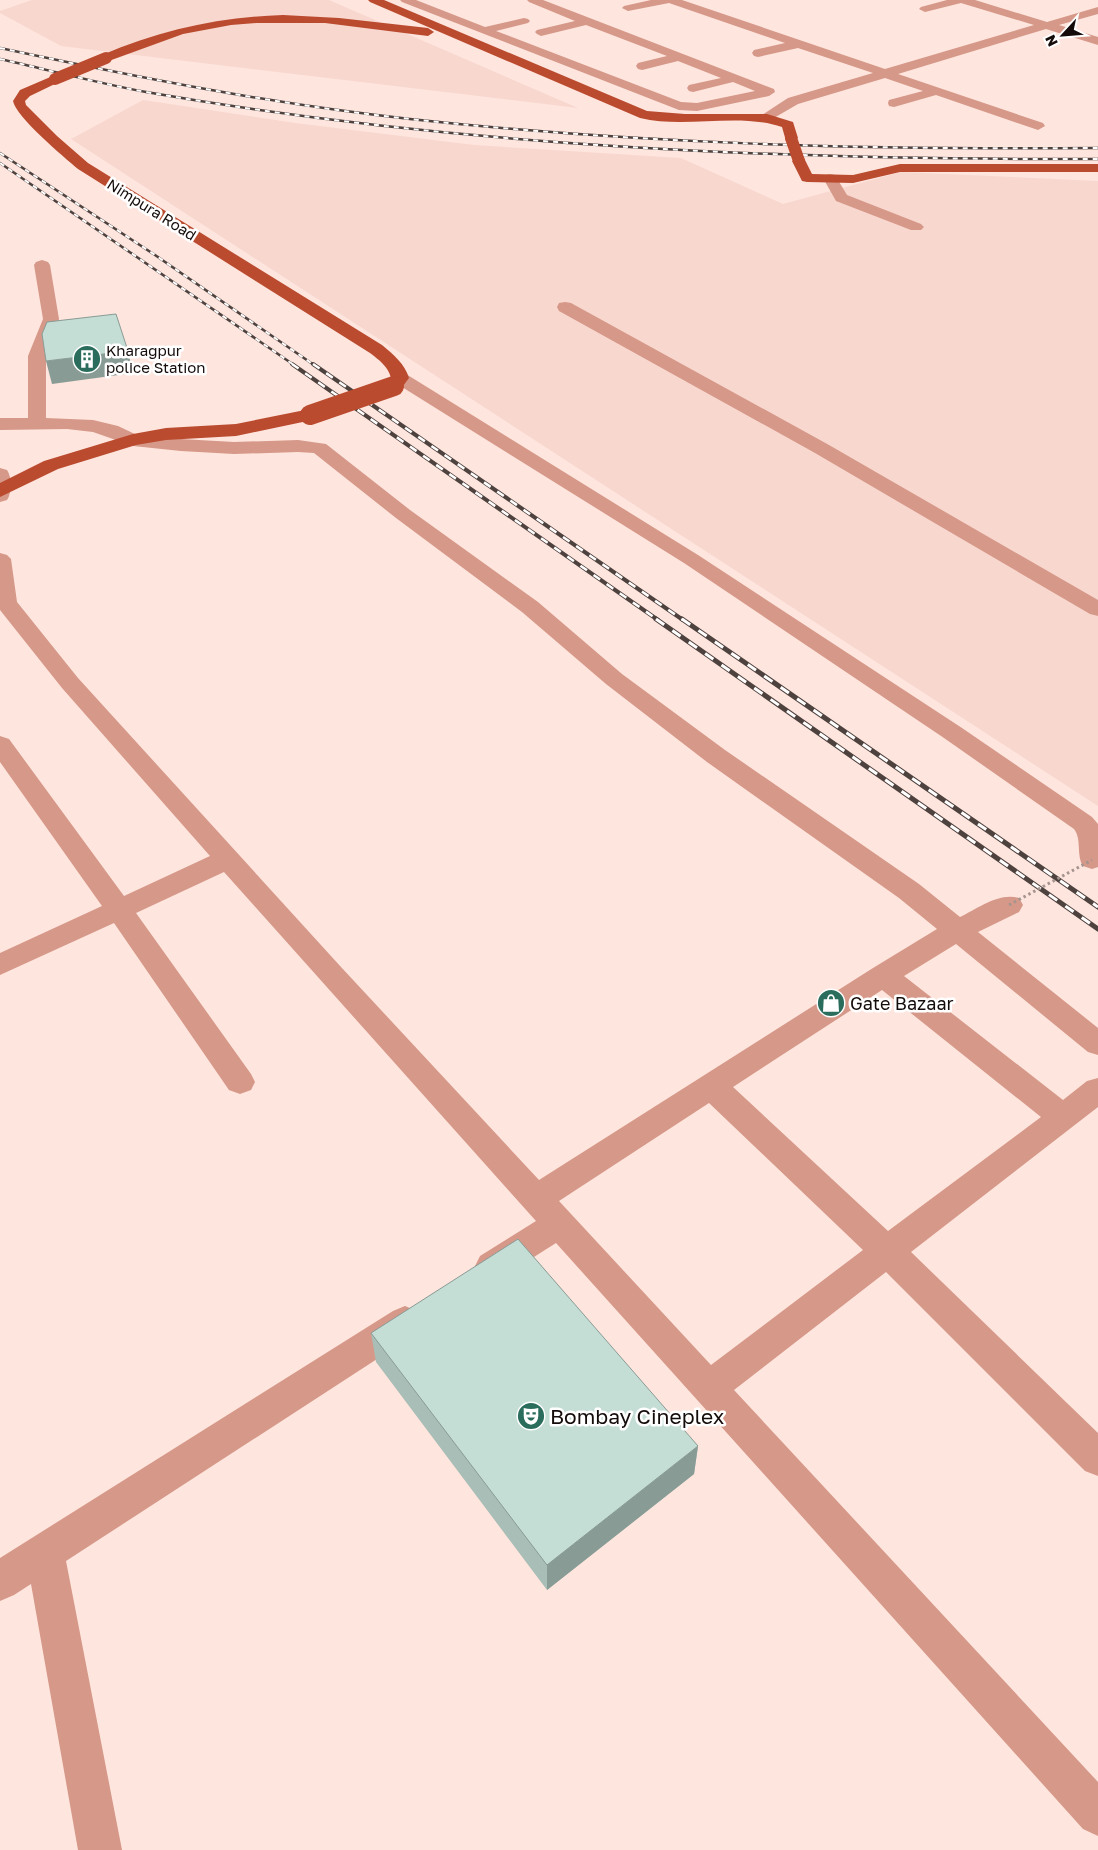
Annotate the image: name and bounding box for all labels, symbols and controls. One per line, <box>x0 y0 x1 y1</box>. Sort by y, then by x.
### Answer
north arrow <box>1038 10 1088 60</box>
text: N <box>1041 32 1061 49</box>
street label: Nimpura Road <box>104 174 200 244</box>
place label: Kharagpur police Station <box>106 341 206 376</box>
building icon: Kharagpur police Station <box>72 344 102 374</box>
shop icon: Gate Bazaar <box>816 988 846 1018</box>
place label: Gate Bazaar <box>850 992 954 1014</box>
theatre icon: Bombay Cineplex <box>516 1401 546 1431</box>
place label: Bombay Cineplex <box>550 1403 725 1429</box>

